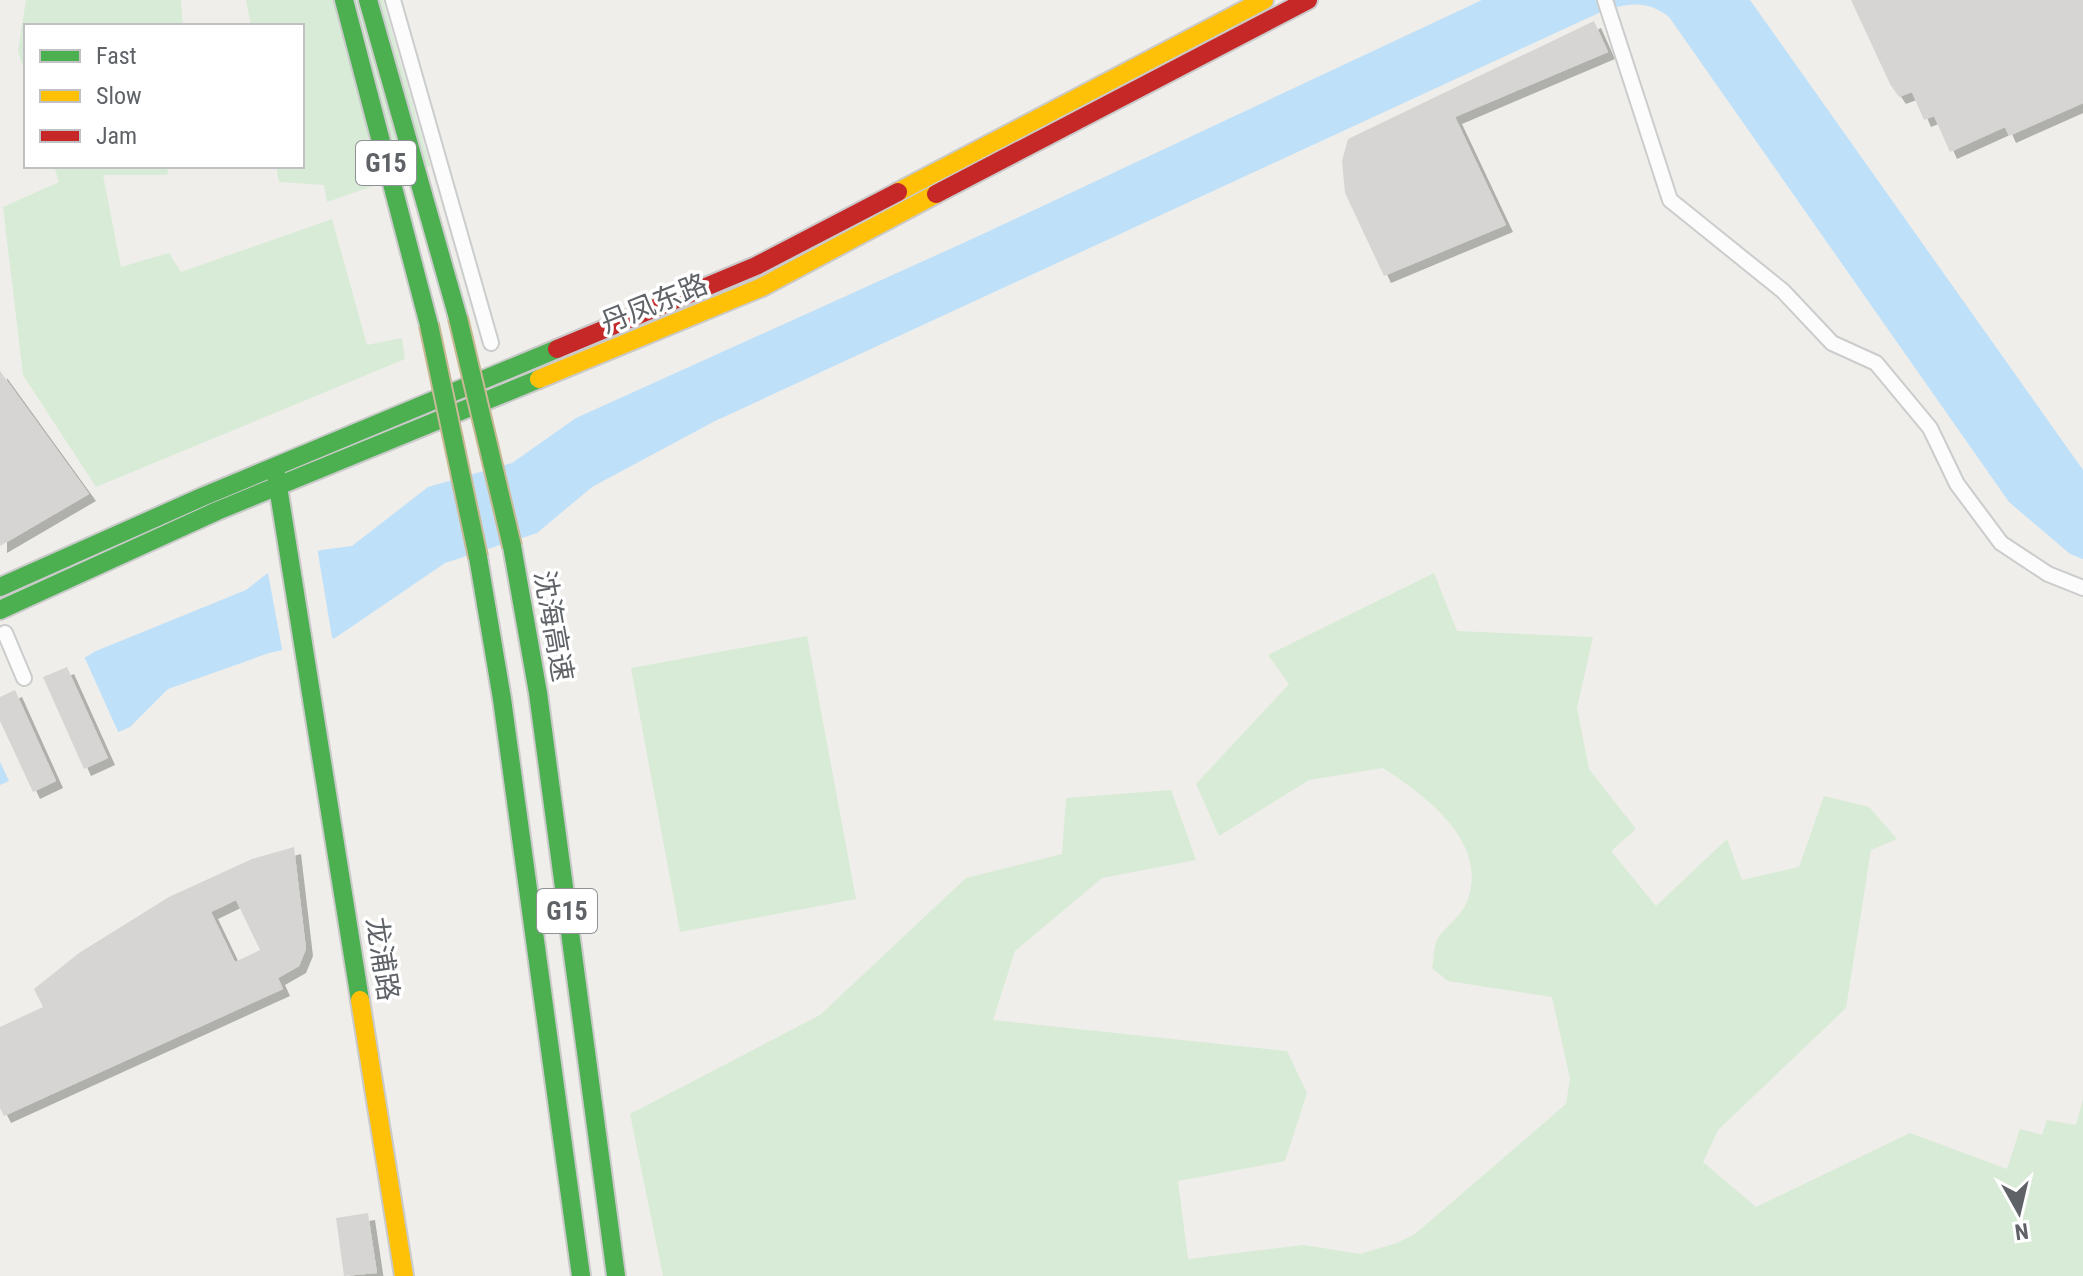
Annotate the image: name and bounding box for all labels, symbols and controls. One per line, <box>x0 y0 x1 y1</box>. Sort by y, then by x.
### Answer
legend <box>24 24 304 168</box>
text: Fast <box>96 42 137 70</box>
text: Slow <box>96 82 142 110</box>
text: Jam <box>96 122 137 150</box>
road number: G15 <box>356 141 416 185</box>
street label: 丹凤东路 <box>596 267 712 340</box>
street label: 沈海高速 <box>528 568 579 684</box>
road number: G15 <box>537 889 597 933</box>
street label: 龙浦路 <box>360 915 405 1003</box>
north arrow <box>1979 1172 2059 1252</box>
text: N <box>2013 1218 2030 1245</box>

